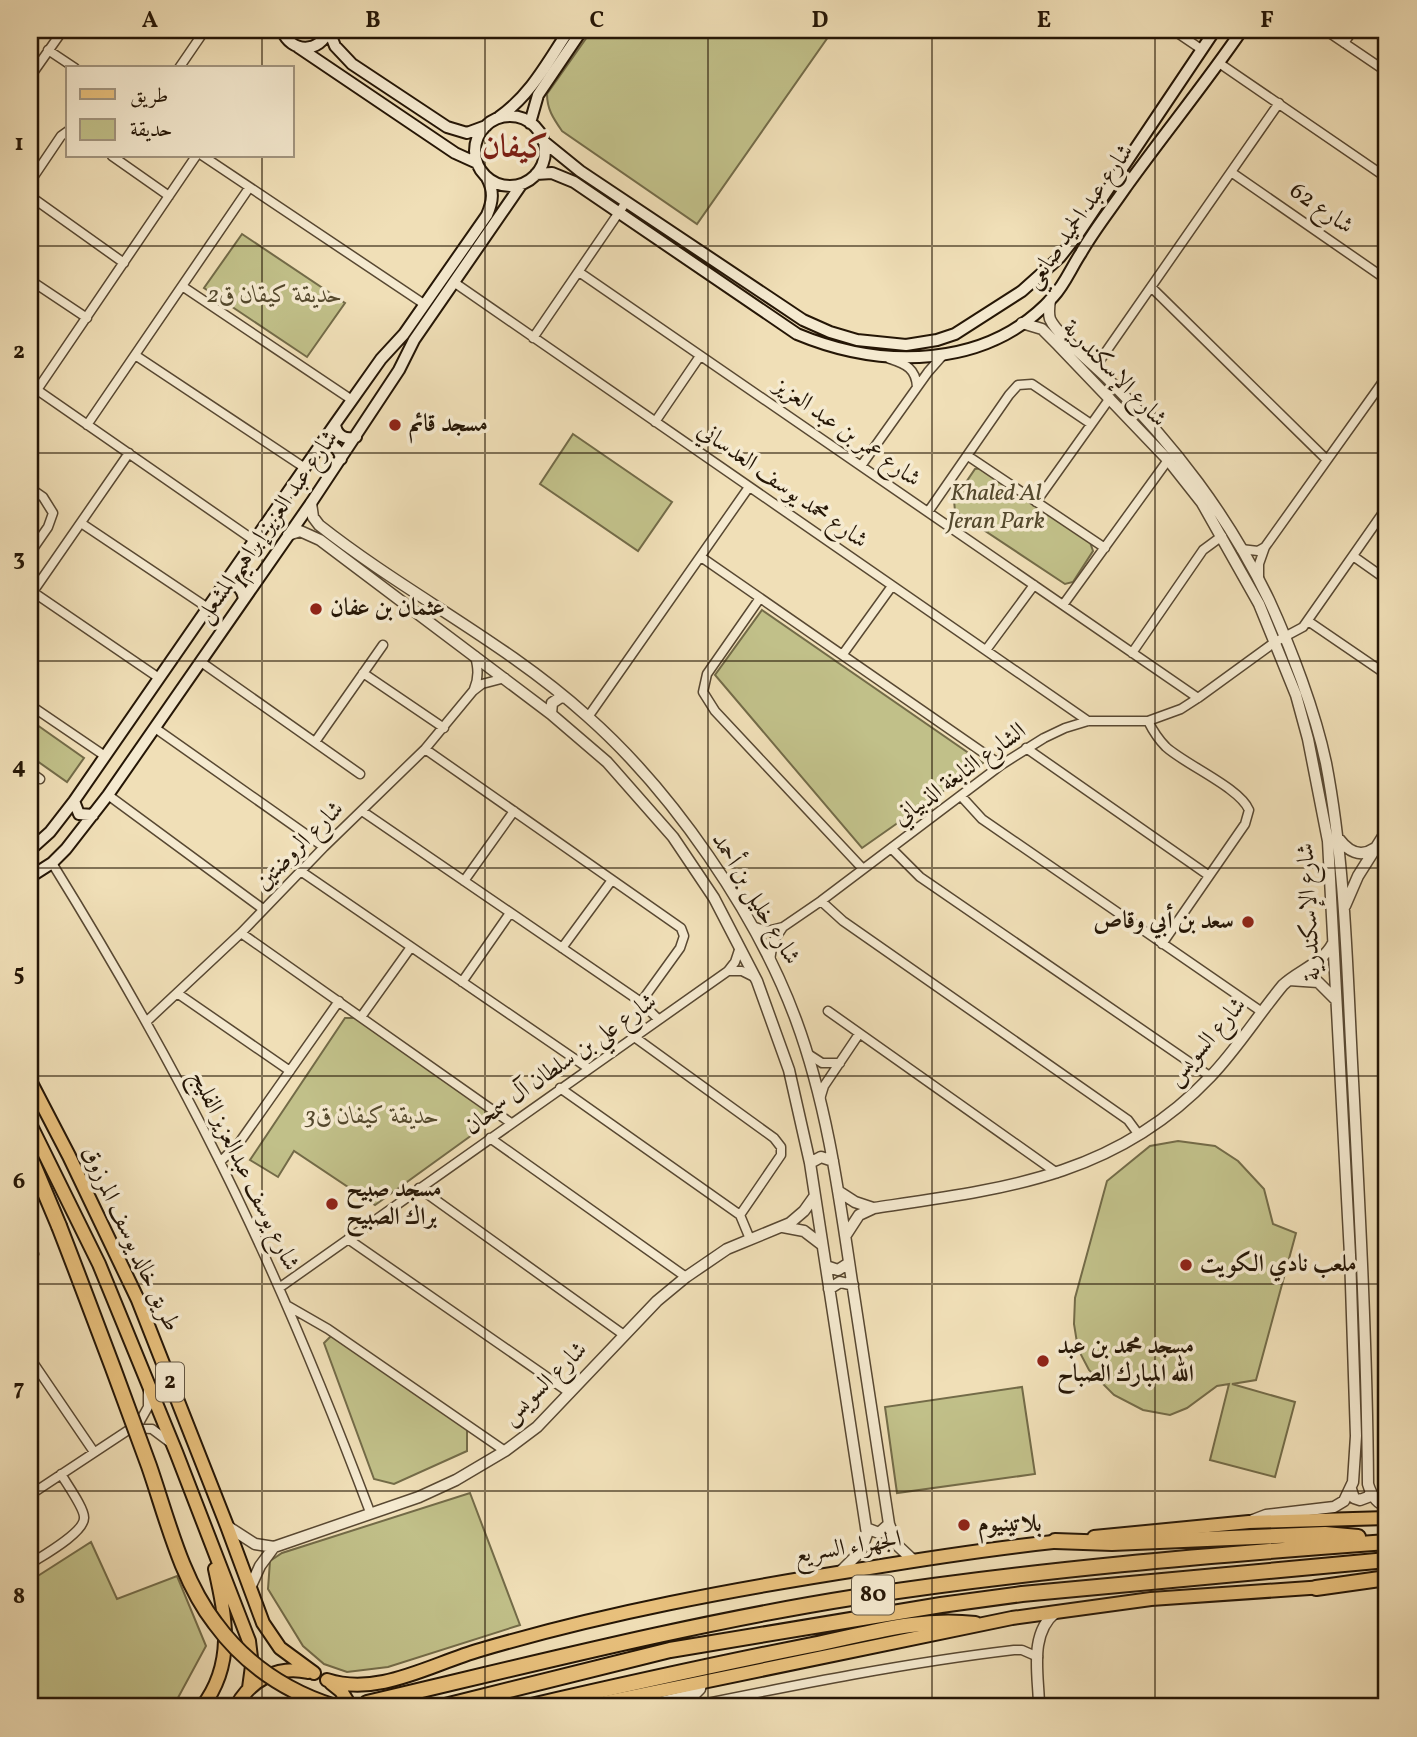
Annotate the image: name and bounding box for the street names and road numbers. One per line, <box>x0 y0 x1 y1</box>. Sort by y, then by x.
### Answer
street label: شارع عبد الحميد صانعي <box>1017 137 1145 298</box>
street label: شارع 62 <box>1281 175 1360 244</box>
street label: شارع الإسكندرية <box>1053 313 1174 436</box>
street label: شارع عمر بن عبد العزيز <box>764 368 927 497</box>
street label: شارع محمد يوسف العدساني <box>689 414 874 559</box>
street label: شارع عبد العزيز إبراهيم المشعل <box>188 423 352 633</box>
street label: الشارع النابغة الذبياني <box>886 715 1034 836</box>
street label: شارع الروضتين <box>248 794 353 899</box>
street label: شارع خليل بن أحمد <box>701 825 810 972</box>
street label: شارع الإسكندرية <box>1289 842 1332 982</box>
street label: شارع علي بن سلطان آل سمحان <box>458 986 666 1148</box>
street label: شارع السويس <box>1159 990 1256 1095</box>
street label: شارع يوسف عبدالعزيز الفليج <box>179 1065 307 1278</box>
street label: طريق خالد يوسف المرزوق <box>72 1140 188 1338</box>
street label: شارع السويس <box>494 1334 596 1434</box>
road number: 2 <box>156 1362 184 1401</box>
street label: الجهراء السريع <box>792 1523 905 1576</box>
road number: 80 <box>852 1576 894 1614</box>

